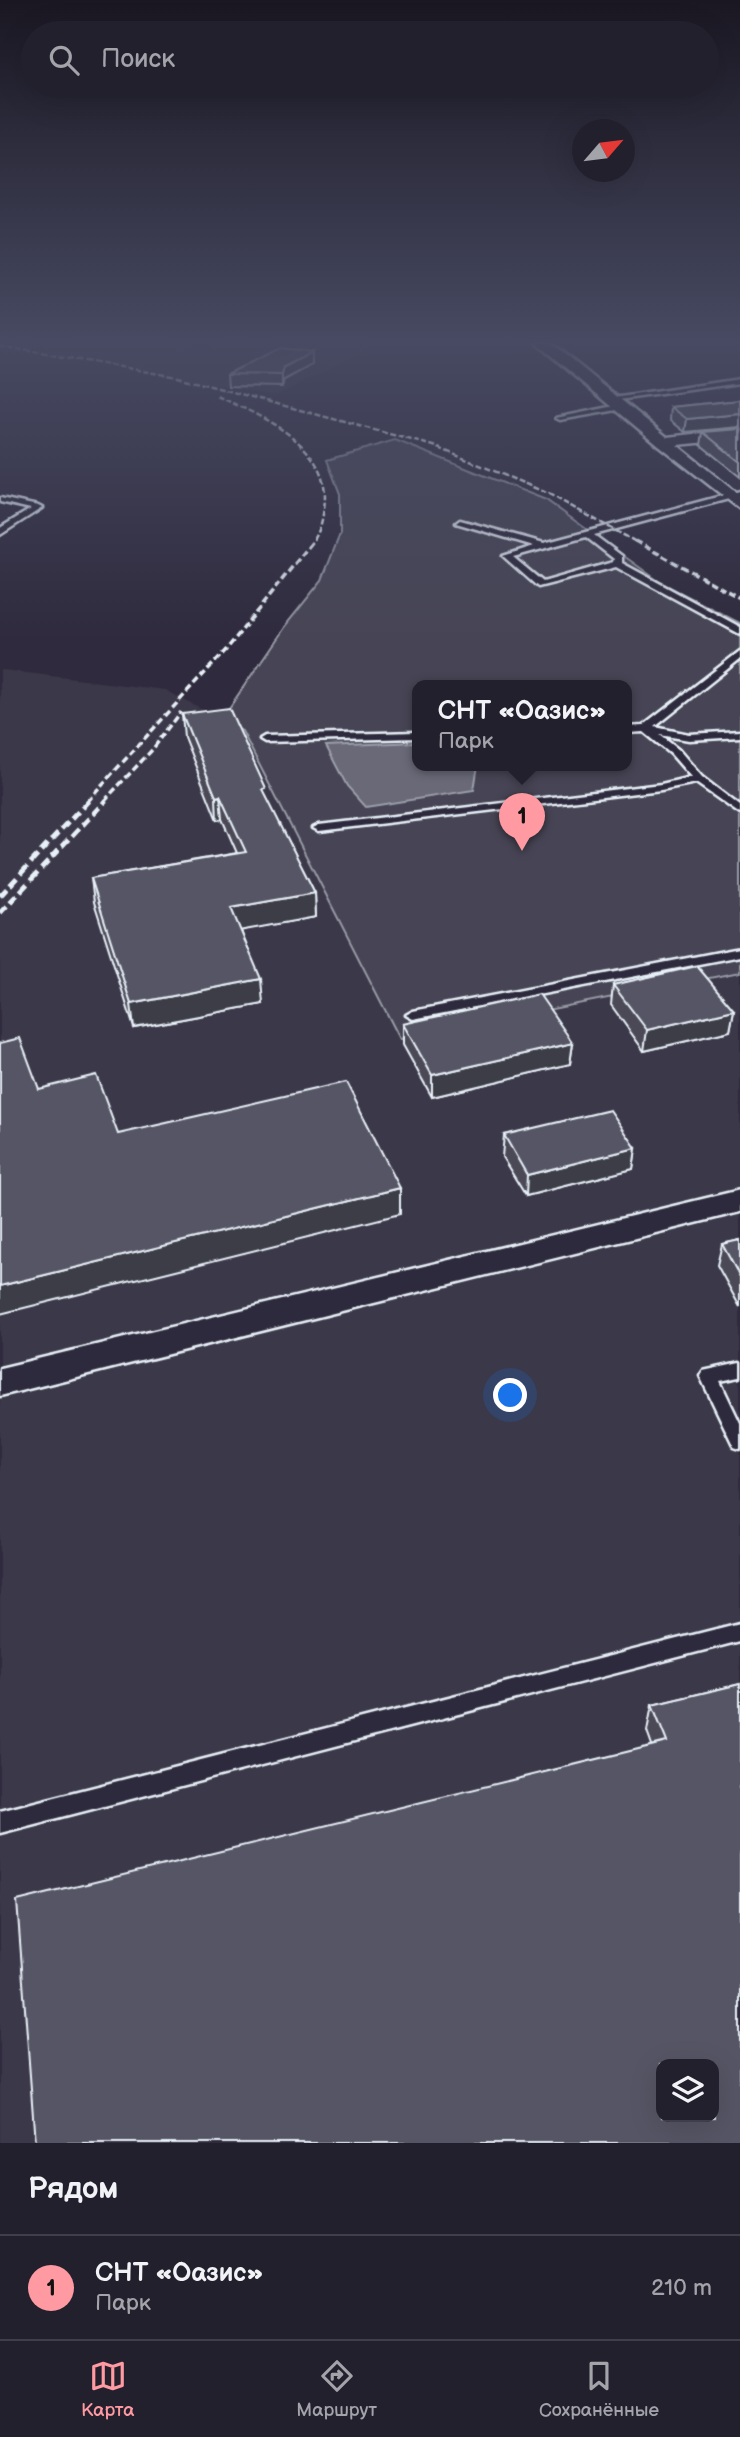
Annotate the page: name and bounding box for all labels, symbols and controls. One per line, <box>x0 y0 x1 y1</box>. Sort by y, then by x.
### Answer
search box <box>21 21 719 98</box>
icon: search <box>45 41 83 79</box>
text: Поиск <box>101 44 175 75</box>
north arrow <box>572 119 635 182</box>
popup <box>412 680 632 771</box>
text: СНТ «Оазис» <box>438 696 606 727</box>
text: Парк <box>438 727 494 755</box>
pin: 1 <box>499 793 545 851</box>
your location <box>493 1378 527 1412</box>
map controls <box>656 2059 719 2122</box>
button: layers <box>656 2059 719 2122</box>
text: Рядом <box>28 2171 118 2207</box>
text: СНТ «Оазис» <box>95 2258 264 2289</box>
text: 1 <box>46 2274 56 2302</box>
text: 210 m <box>651 2274 712 2302</box>
text: Парк <box>95 2289 151 2317</box>
tab: Карта <box>81 2357 134 2422</box>
tab: Маршрут <box>296 2357 377 2422</box>
tab: Сохранённые <box>539 2357 659 2422</box>

